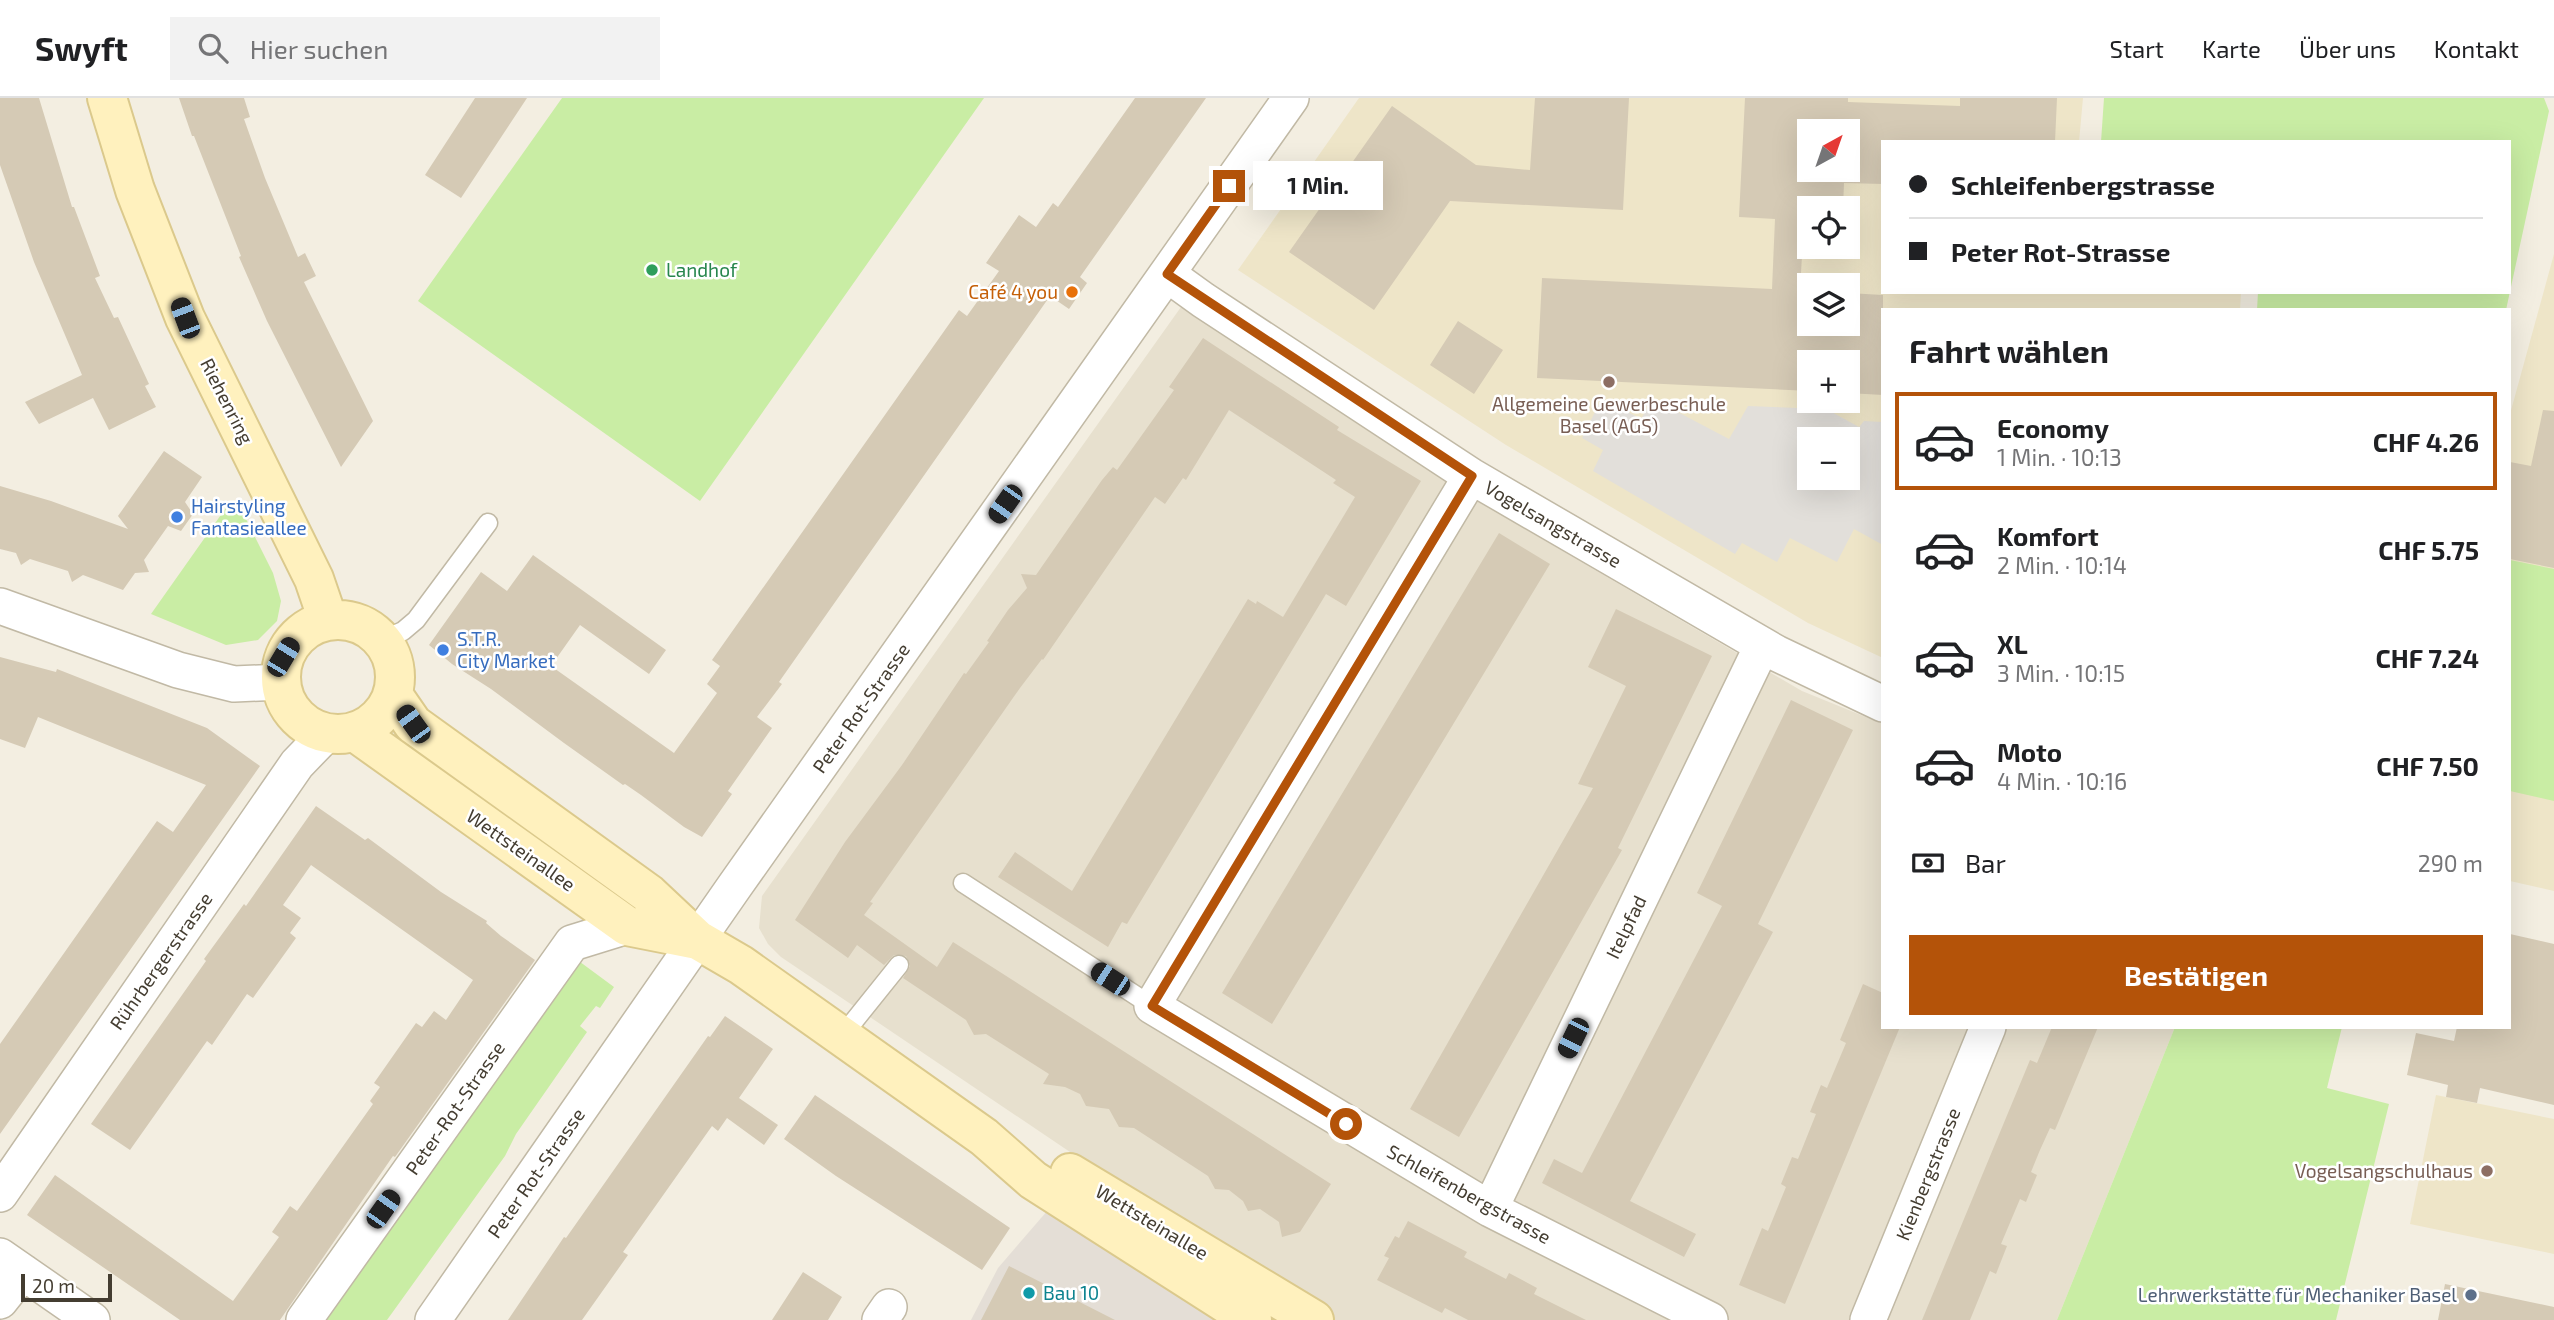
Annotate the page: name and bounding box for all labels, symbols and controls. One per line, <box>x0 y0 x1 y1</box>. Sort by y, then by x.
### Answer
search box <box>170 17 660 80</box>
text: Swyft <box>35 28 128 68</box>
icon: search <box>194 29 232 67</box>
text: Hier suchen <box>250 33 388 64</box>
text: Start <box>2110 34 2164 63</box>
text: Karte <box>2202 34 2261 63</box>
text: Über uns <box>2299 34 2396 63</box>
text: Kontakt <box>2434 34 2519 63</box>
north arrow <box>1797 119 1860 182</box>
map controls <box>1797 119 1860 490</box>
callout: 1 Min. <box>1254 162 1383 210</box>
text: Schleifenbergstrasse <box>1951 169 2215 200</box>
route end <box>1213 170 1245 202</box>
text: 1 Min. <box>1287 171 1349 199</box>
button: locate <box>1797 196 1860 259</box>
text: Peter Rot-Strasse <box>1951 236 2170 267</box>
place label: Landhof <box>666 258 738 281</box>
marker: Landhof <box>644 262 660 278</box>
button: layers <box>1797 273 1860 336</box>
place label: Café 4 you <box>968 280 1058 303</box>
marker: Café 4 you <box>1064 284 1080 300</box>
car <box>168 295 203 341</box>
text: Fahrt wählen <box>1909 331 2109 369</box>
button: + <box>1797 350 1860 413</box>
street label: Riehenring <box>196 354 259 448</box>
marker: Allgemeine Gewerbeschule Basel (AGS) <box>1601 374 1617 390</box>
place label: Allgemeine Gewerbeschule Basel (AGS) <box>1492 392 1726 437</box>
icon: car <box>1913 410 1976 473</box>
text: Economy <box>1997 412 2109 443</box>
text: CHF 4.26 <box>2373 426 2479 457</box>
button: − <box>1797 427 1860 490</box>
text: 1 Min. · 10:13 <box>1997 443 2122 471</box>
street label: Vogelsangstrasse <box>1481 475 1626 572</box>
car <box>985 481 1026 527</box>
place label: Hairstyling Fantasieallee <box>191 494 307 539</box>
marker: Hairstyling Fantasieallee <box>169 509 185 525</box>
icon: car <box>1913 518 1976 581</box>
text: Komfort <box>1997 520 2099 551</box>
text: CHF 5.75 <box>2378 534 2479 565</box>
text: 2 Min. · 10:14 <box>1997 551 2127 579</box>
icon: car <box>1913 626 1976 689</box>
place label: S.T.R. City Market <box>457 627 555 672</box>
text: XL <box>1997 628 2028 659</box>
car <box>264 634 303 680</box>
street label: Peter Rot-Strasse <box>807 638 914 777</box>
marker: S.T.R. City Market <box>435 642 451 658</box>
text: CHF 7.24 <box>2375 642 2479 673</box>
text: 3 Min. · 10:15 <box>1997 659 2125 687</box>
car <box>393 701 434 747</box>
icon: car <box>1913 734 1976 797</box>
text: Moto <box>1997 736 2062 767</box>
text: CHF 7.50 <box>2376 750 2479 781</box>
text: 4 Min. · 10:16 <box>1997 767 2127 795</box>
street label: Wettsteinallee <box>463 804 580 896</box>
icon: cash <box>1909 844 1947 882</box>
text: Bar <box>1965 847 2006 878</box>
text: 290 m <box>2418 849 2483 877</box>
street label: Rührbergerstrasse <box>105 888 217 1034</box>
street label: Itelpfad <box>1600 891 1651 962</box>
button: Bestätigen <box>1909 935 2483 1015</box>
car <box>1087 959 1134 999</box>
car <box>1555 1015 1592 1061</box>
street label: Peter-Rot-Strasse <box>400 1037 509 1179</box>
street label: Peter Rot-Strasse <box>482 1103 589 1242</box>
street label: Kienbergstrasse <box>1890 1104 1965 1243</box>
route start <box>1330 1108 1362 1140</box>
street label: Schleifenbergstrasse <box>1383 1139 1555 1248</box>
place label: Vogelsangschulhaus <box>2295 1159 2473 1182</box>
marker: Vogelsangschulhaus <box>2479 1163 2495 1179</box>
street label: Wettsteinallee <box>1092 1179 1213 1264</box>
car <box>363 1186 404 1232</box>
scale bar <box>21 1271 112 1303</box>
text: 20 m <box>32 1274 75 1297</box>
place label: Bau 10 <box>1043 1281 1099 1304</box>
place label: Lehrwerkstätte für Mechaniker Basel <box>2138 1283 2457 1306</box>
marker: Bau 10 <box>1021 1285 1037 1301</box>
marker: Lehrwerkstätte für Mechaniker Basel <box>2463 1287 2479 1303</box>

